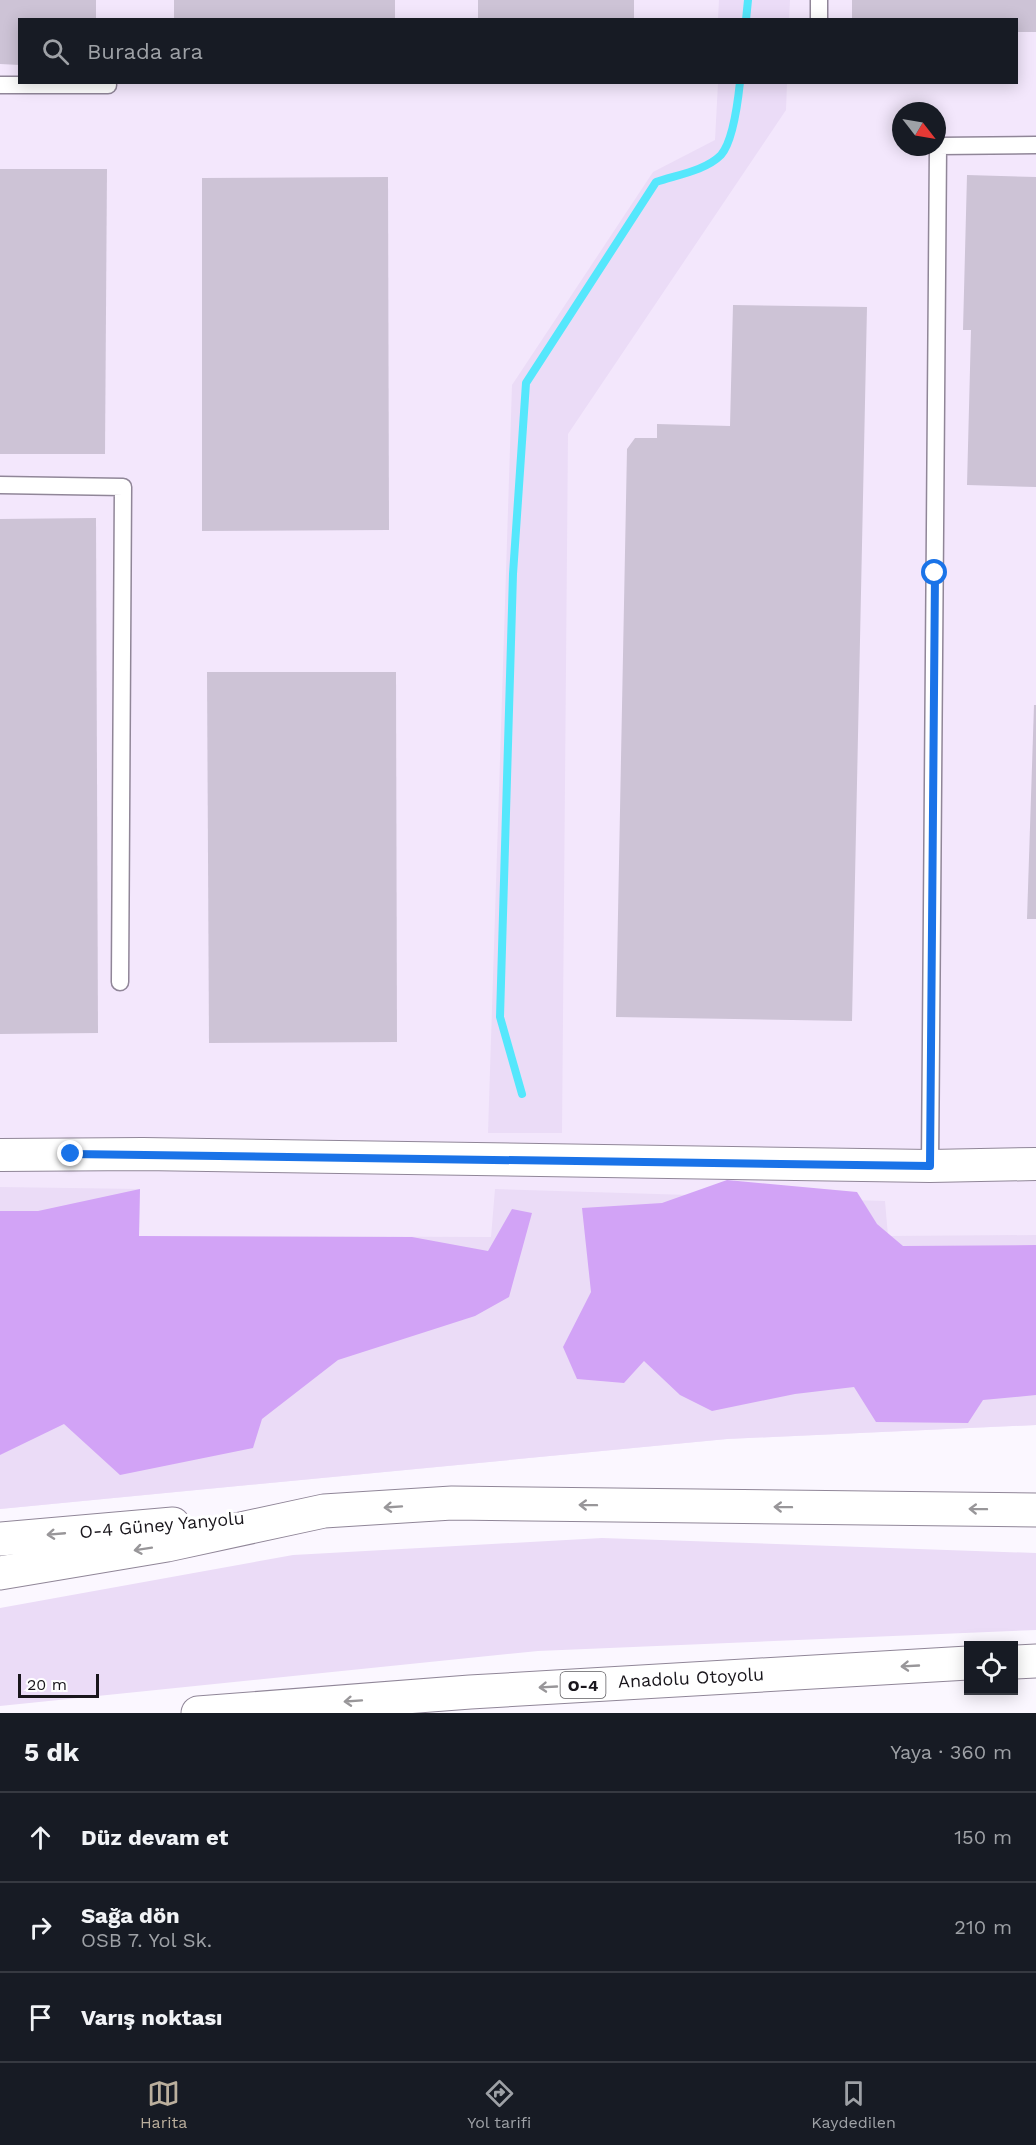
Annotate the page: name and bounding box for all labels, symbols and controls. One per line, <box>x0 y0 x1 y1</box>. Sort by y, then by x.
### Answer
search box <box>18 18 1018 84</box>
icon: search <box>39 35 72 68</box>
text: Burada ara <box>87 39 203 64</box>
north arrow <box>892 102 946 156</box>
route start <box>921 559 947 585</box>
route end <box>57 1140 83 1166</box>
one-way arrow <box>578 1499 598 1511</box>
one-way arrow <box>773 1501 793 1513</box>
one-way arrow <box>383 1502 403 1513</box>
one-way arrow <box>968 1503 988 1515</box>
street label: O-4 Güney Yanyolu <box>78 1507 245 1542</box>
one-way arrow <box>47 1529 67 1540</box>
one-way arrow <box>134 1544 154 1555</box>
map controls <box>964 1641 1018 1695</box>
button: locate <box>964 1641 1018 1695</box>
one-way arrow <box>901 1661 921 1672</box>
street label: Anadolu Otoyolu <box>617 1663 765 1692</box>
scale bar <box>18 1671 99 1698</box>
road number: O-4 <box>560 1672 606 1698</box>
text: 20 m <box>27 1675 67 1694</box>
one-way arrow <box>538 1681 558 1692</box>
one-way arrow <box>344 1695 364 1706</box>
text: 5 dk <box>24 1737 79 1767</box>
text: Yaya · 360 m <box>890 1740 1012 1764</box>
icon: ahead <box>24 1821 57 1854</box>
text: Düz devam et <box>81 1825 228 1850</box>
text: 150 m <box>954 1825 1012 1849</box>
text: Sağa dön <box>81 1903 180 1928</box>
icon: right <box>24 1911 57 1944</box>
text: 210 m <box>954 1915 1012 1939</box>
text: OSB 7. Yol Sk. <box>81 1928 212 1952</box>
icon: arrive <box>24 2001 57 2034</box>
text: Varış noktası <box>81 2005 223 2030</box>
tab: Harita <box>140 2077 187 2132</box>
tab: Yol tarifi <box>467 2077 531 2132</box>
tab: Kaydedilen <box>811 2077 896 2132</box>

